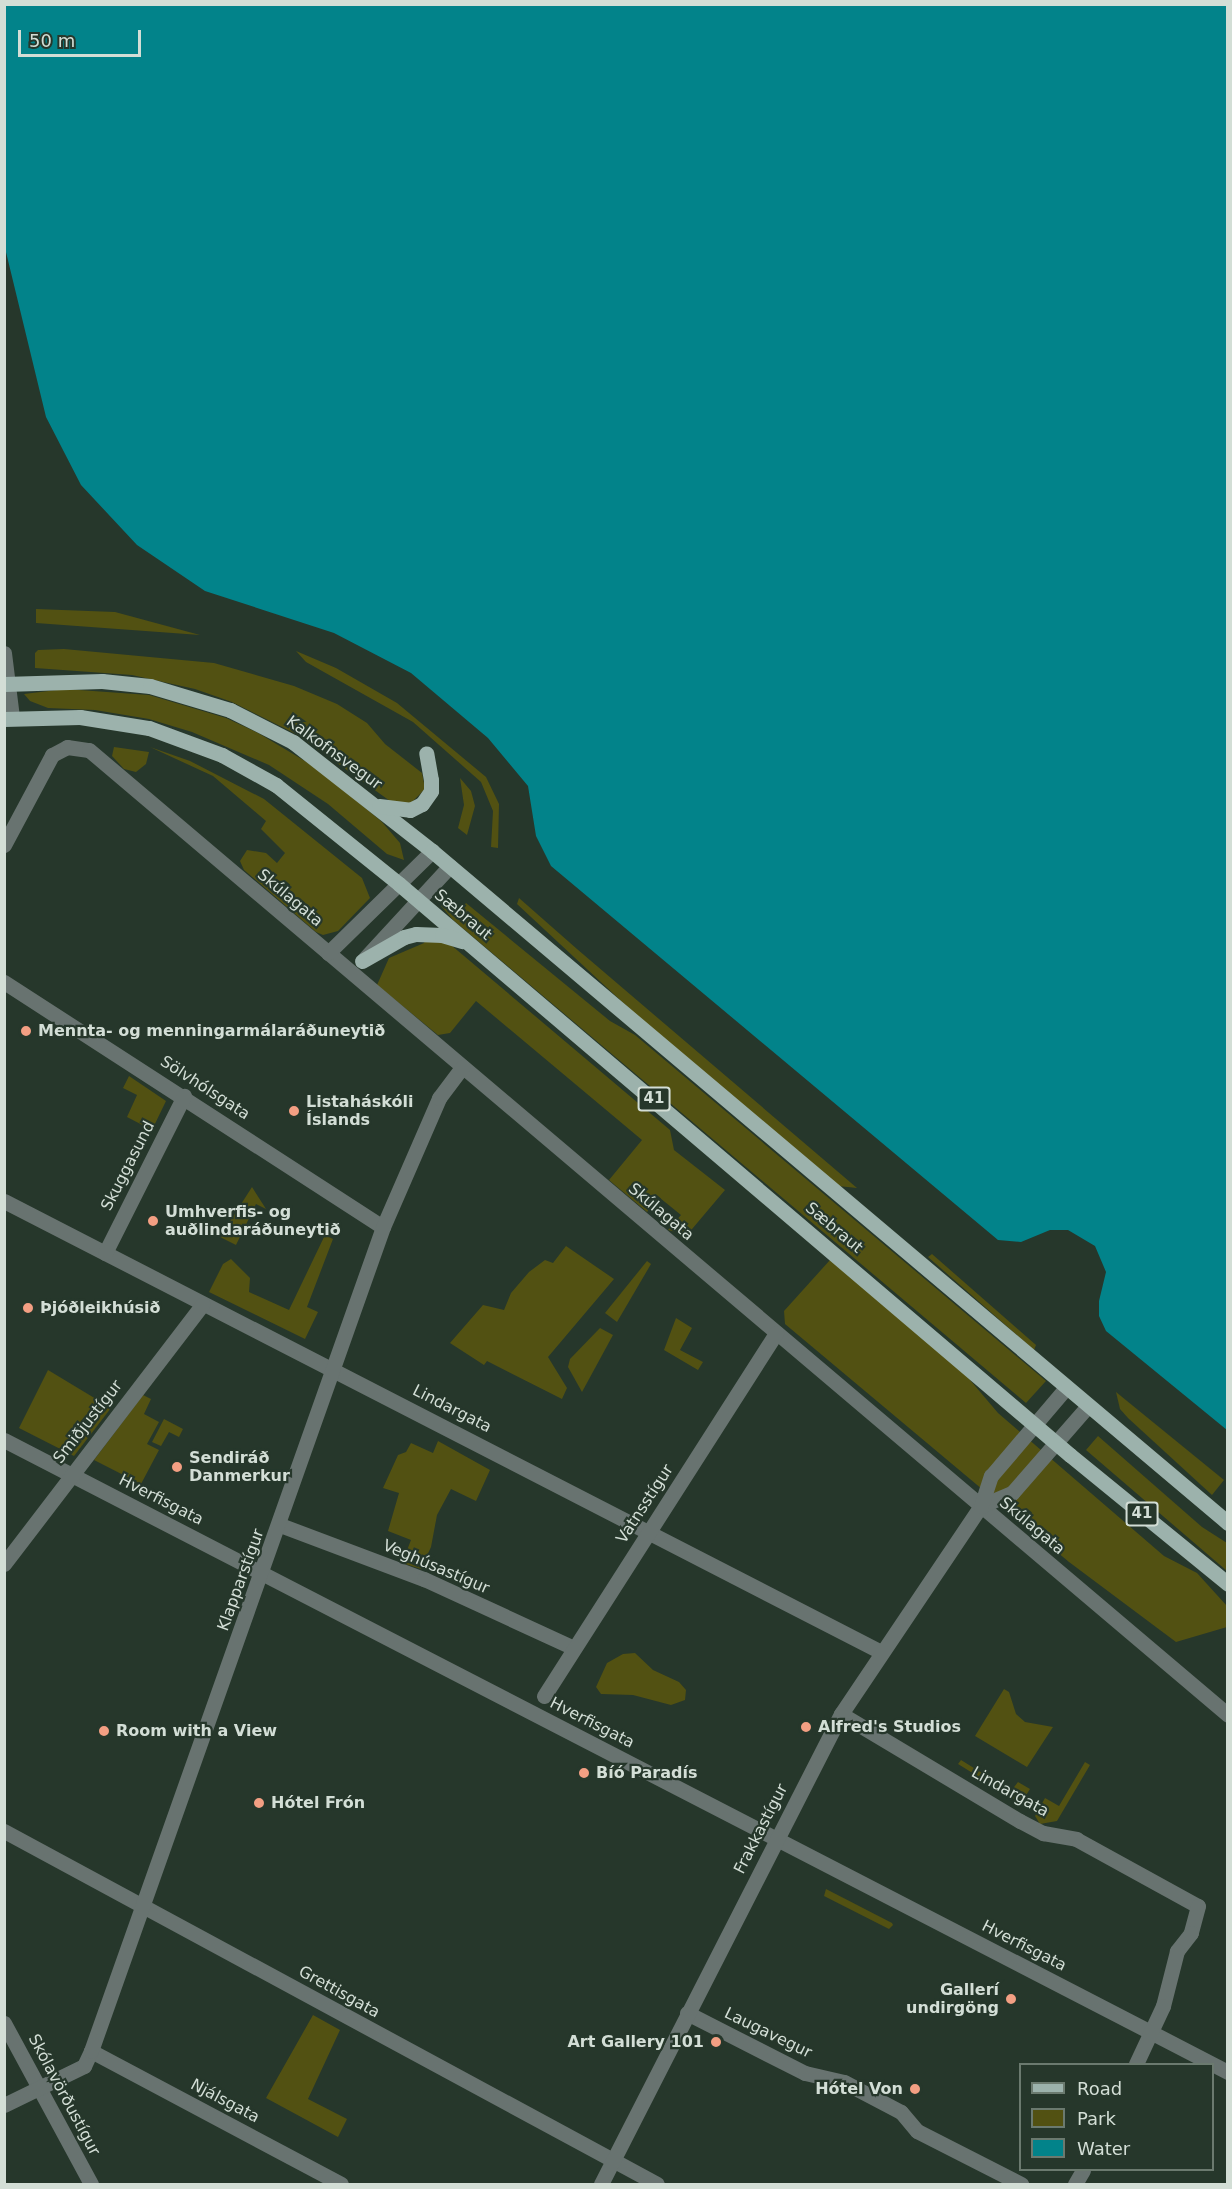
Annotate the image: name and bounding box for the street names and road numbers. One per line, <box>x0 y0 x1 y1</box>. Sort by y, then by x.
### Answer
street label: Kalkofnsvegur <box>283 712 385 794</box>
street label: Skúlagata <box>253 865 327 931</box>
street label: Sæbraut <box>430 886 496 944</box>
street label: Sölvhólsgata <box>157 1052 253 1124</box>
road number: 41 <box>638 1087 670 1111</box>
street label: Skuggasund <box>97 1118 159 1214</box>
street label: Skúlagata <box>624 1179 698 1245</box>
street label: Sæbraut <box>801 1199 867 1257</box>
street label: Smiðjustígur <box>50 1376 126 1468</box>
street label: Lindargata <box>409 1381 495 1437</box>
street label: Vatnsstígur <box>612 1461 678 1547</box>
street label: Hverfisgata <box>115 1470 207 1530</box>
street label: Skúlagata <box>995 1493 1069 1559</box>
road number: 41 <box>1126 1502 1158 1526</box>
street label: Klapparstígur <box>214 1526 268 1634</box>
street label: Veghúsastígur <box>380 1536 492 1598</box>
street label: Hverfisgata <box>546 1693 638 1753</box>
street label: Lindargata <box>968 1763 1052 1821</box>
street label: Frakkastígur <box>730 1781 792 1877</box>
street label: Hverfisgata <box>978 1916 1070 1976</box>
street label: Grettisgata <box>295 1962 383 2022</box>
street label: Laugavegur <box>721 2004 815 2062</box>
street label: Skólavörðustígur <box>24 2031 104 2159</box>
street label: Njálsgata <box>187 2075 263 2127</box>

